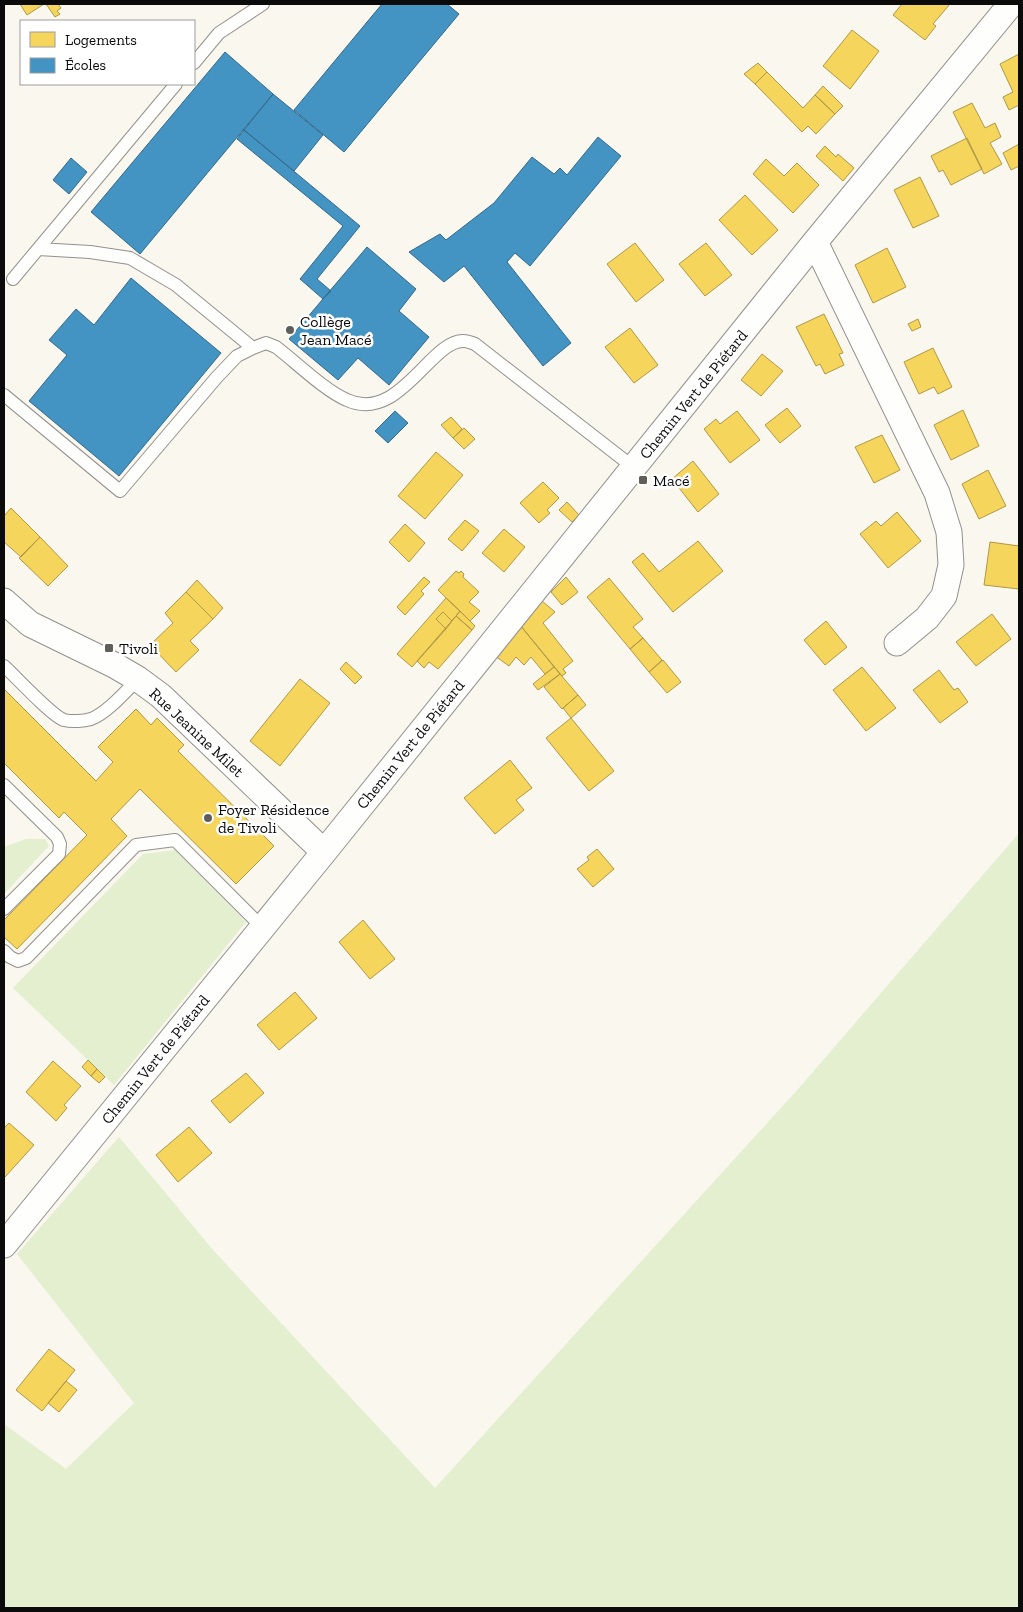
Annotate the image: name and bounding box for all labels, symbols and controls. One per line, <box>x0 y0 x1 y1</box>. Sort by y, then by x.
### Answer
legend <box>20 20 195 85</box>
text: Logements <box>65 31 137 49</box>
text: Écoles <box>65 56 106 74</box>
place label: Collège Jean Macé <box>300 312 372 349</box>
marker: Collège Jean Macé <box>284 324 296 336</box>
street label: Chemin Vert de Piétard <box>635 326 751 463</box>
place label: Macé <box>653 471 690 490</box>
marker: Macé <box>637 474 649 486</box>
place label: Tivoli <box>119 639 159 658</box>
marker: Tivoli <box>103 642 115 654</box>
street label: Chemin Vert de Piétard <box>352 676 468 813</box>
street label: Rue Jeanine Milet <box>146 684 248 781</box>
place label: Foyer Résidence de Tivoli <box>218 800 329 837</box>
marker: Foyer Résidence de Tivoli <box>202 812 214 824</box>
street label: Chemin Vert de Piétard <box>97 991 213 1128</box>

